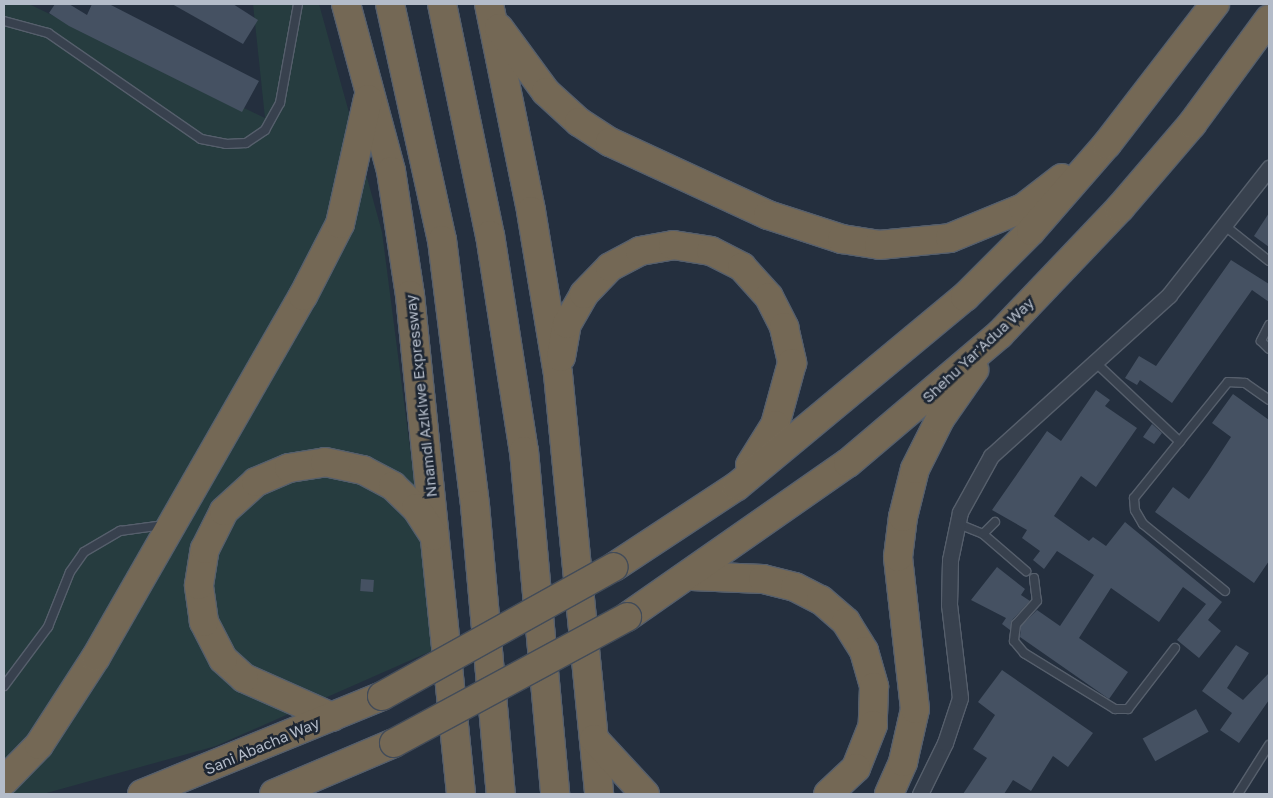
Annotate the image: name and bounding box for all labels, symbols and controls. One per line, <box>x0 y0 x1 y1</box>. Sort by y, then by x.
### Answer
street label: Nnamdi Azikiwe Expressway <box>401 294 441 498</box>
street label: Shehu Yar'Adua Way <box>919 294 1037 406</box>
street label: Sani Abacha Way <box>202 714 322 778</box>

